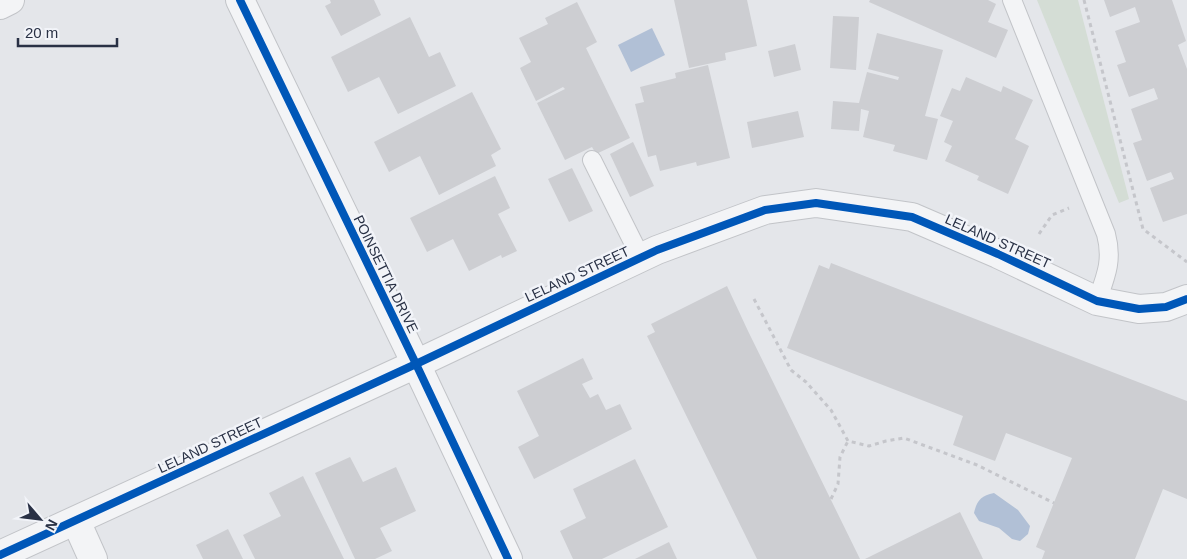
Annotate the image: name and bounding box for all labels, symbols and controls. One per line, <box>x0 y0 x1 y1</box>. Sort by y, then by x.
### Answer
scale bar <box>18 15 116 47</box>
text: 20 m <box>25 24 58 41</box>
street label: LELAND STREET <box>943 211 1054 272</box>
street label: POINSETTIA DRIVE <box>351 212 421 336</box>
street label: LELAND STREET <box>522 243 632 305</box>
street label: LELAND STREET <box>155 414 265 476</box>
north arrow <box>15 494 65 544</box>
text: N <box>42 517 61 533</box>

